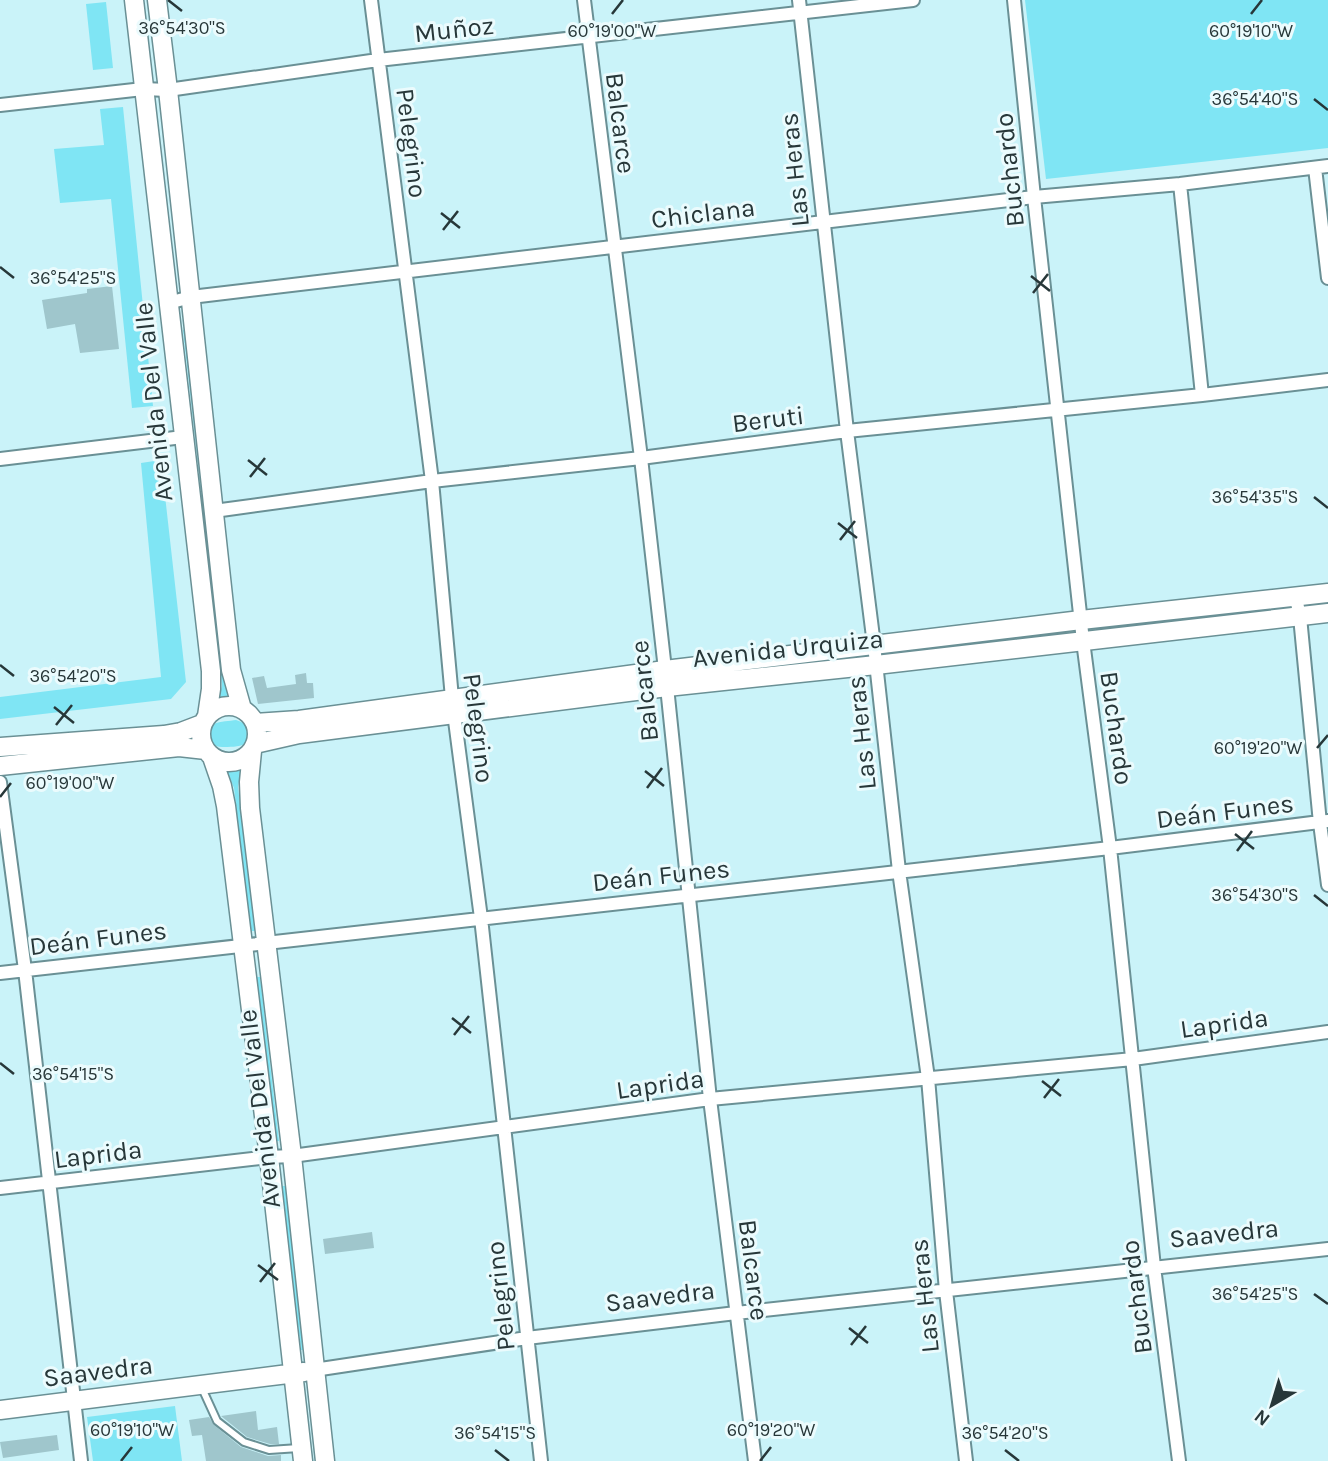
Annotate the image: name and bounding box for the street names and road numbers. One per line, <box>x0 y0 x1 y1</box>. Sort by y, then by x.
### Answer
street label: Muñoz <box>413 10 495 49</box>
street label: Balcarce <box>599 71 642 175</box>
street label: Pelegrino <box>389 87 434 200</box>
street label: Las Heras <box>773 111 816 228</box>
street label: Buchardo <box>988 111 1031 228</box>
street label: Chiclana <box>649 192 757 235</box>
street label: Avenida Del Valle <box>128 301 179 503</box>
street label: Beruti <box>730 400 806 439</box>
street label: Avenida Urquiza <box>691 623 885 674</box>
street label: Balcarce <box>624 639 665 743</box>
street label: Buchardo <box>1093 669 1140 787</box>
street label: Pelegrino <box>456 672 501 785</box>
street label: Las Heras <box>840 674 883 791</box>
street label: Deán Funes <box>1155 788 1296 835</box>
street label: Deán Funes <box>591 853 731 898</box>
street label: Deán Funes <box>28 915 169 962</box>
street label: Laprida <box>1178 1002 1270 1045</box>
street label: Avenida Del Valle <box>232 1008 287 1210</box>
street label: Laprida <box>614 1063 706 1106</box>
street label: Laprida <box>52 1134 144 1175</box>
street label: Saavedra <box>1168 1212 1280 1255</box>
street label: Balcarce <box>732 1218 775 1322</box>
street label: Las Heras <box>903 1237 946 1354</box>
street label: Buchardo <box>1114 1238 1159 1356</box>
street label: Pelegrino <box>479 1240 522 1352</box>
street label: Saavedra <box>604 1274 716 1319</box>
street label: Saavedra <box>42 1349 154 1394</box>

